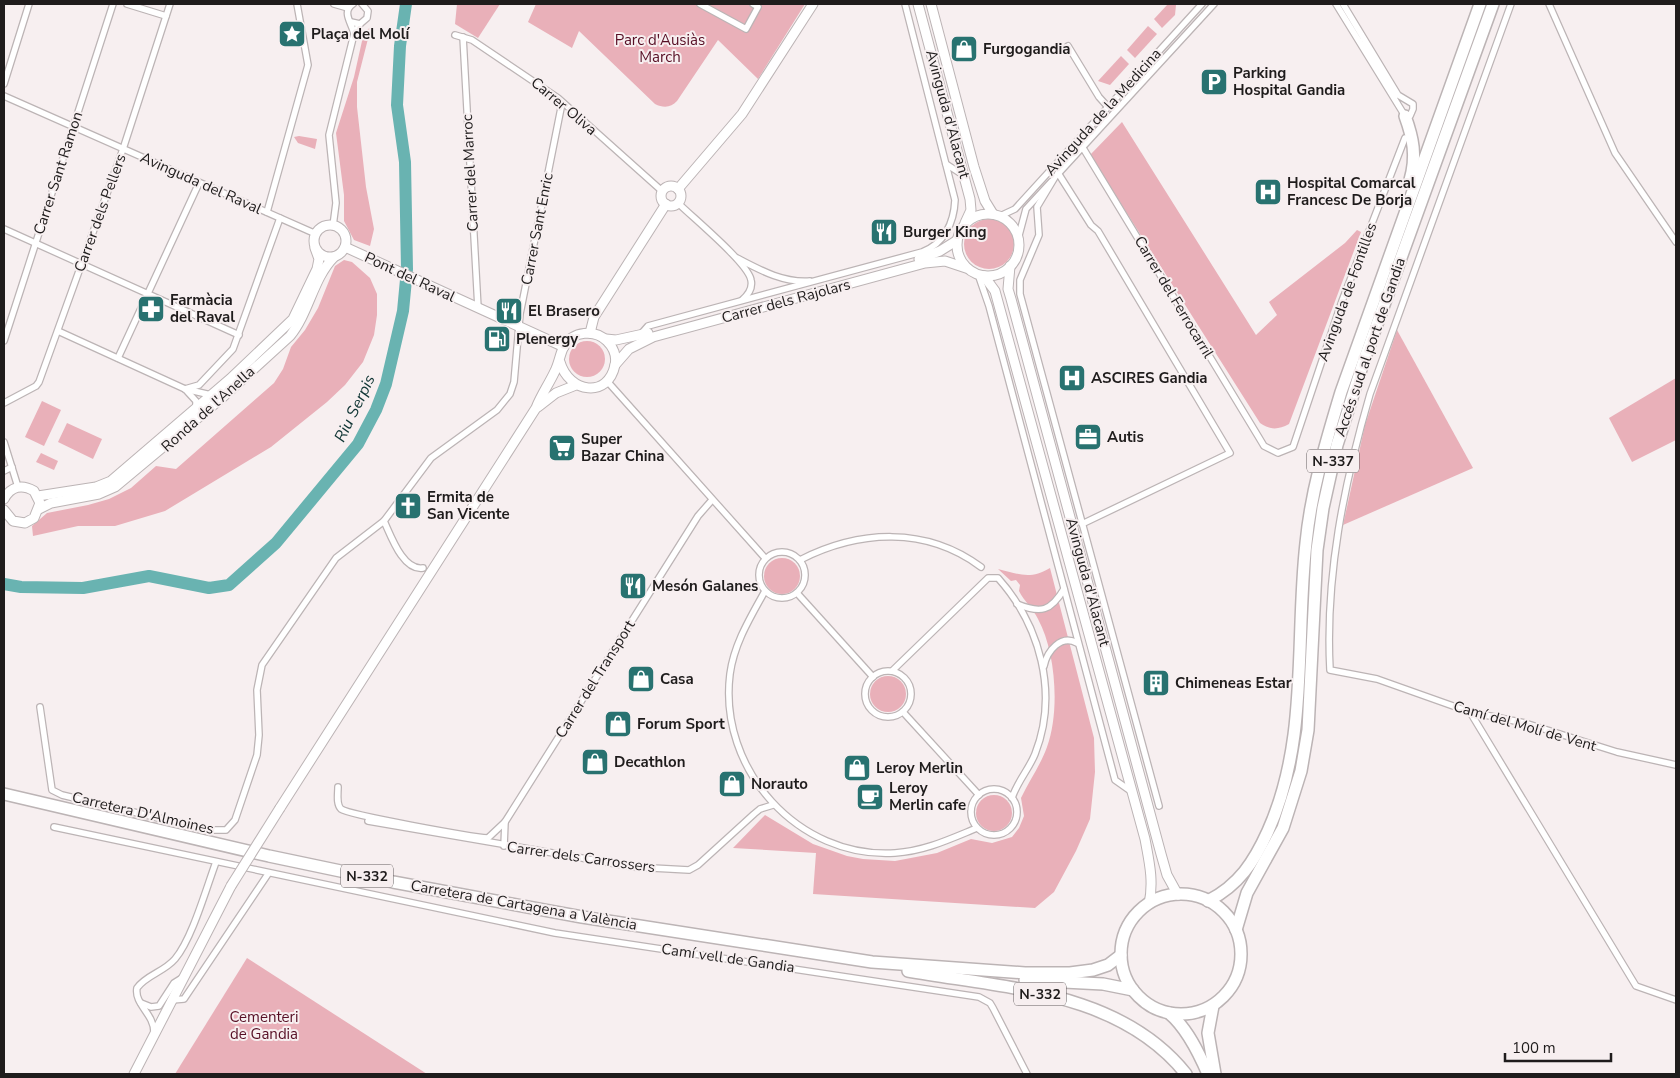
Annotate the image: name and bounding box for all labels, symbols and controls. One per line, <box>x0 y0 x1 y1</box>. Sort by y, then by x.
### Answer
place icon: Plaça del Molí <box>277 19 307 49</box>
place label: Plaça del Molí <box>311 24 410 44</box>
park label: Parc d'Ausiàs March <box>615 30 705 67</box>
shop icon: Furgogandia <box>949 34 979 64</box>
place label: Furgogandia <box>983 39 1070 59</box>
street label: Avinguda de la Medicina <box>1040 44 1166 180</box>
street label: Avinguda d'Alacant <box>921 48 975 181</box>
place label: Parking Hospital Gandia <box>1233 63 1345 100</box>
parking icon: Parking Hospital Gandia <box>1199 67 1229 97</box>
street label: Carrer Oliva <box>527 72 601 140</box>
street label: Carrer Sant Ramon <box>29 109 87 237</box>
street label: Carrer del Marroc <box>457 114 483 232</box>
street label: Avinguda del Raval <box>137 147 265 219</box>
street label: Carrer dels Pellers <box>69 151 131 275</box>
street label: Carrer Sant Enric <box>516 171 558 287</box>
place label: Hospital Comarcal Francesc De Borja <box>1287 173 1416 210</box>
hospital icon: Hospital Comarcal Francesc De Borja <box>1253 177 1283 207</box>
restaurant icon: Burger King <box>869 217 899 247</box>
street label: Avinguda de Fontilles <box>1313 220 1381 364</box>
place label: Burger King <box>903 222 987 242</box>
street label: Carrer del Ferrocarril <box>1130 232 1219 362</box>
street label: Pont del Raval <box>361 247 459 307</box>
street label: Accés sud al port de Gandia <box>1330 255 1410 439</box>
street label: Carrer dels Rajolars <box>719 274 853 328</box>
place label: Farmàcia del Raval <box>170 290 235 327</box>
pharmacy icon: Farmàcia del Raval <box>136 294 166 324</box>
restaurant icon: El Brasero <box>494 296 524 326</box>
place label: El Brasero <box>528 301 600 321</box>
fuel station icon: Plenergy <box>482 324 512 354</box>
place label: Plenergy <box>516 329 578 349</box>
street label: Ronda de l'Anella <box>157 362 259 456</box>
hospital icon: ASCIRES Gandia <box>1057 363 1087 393</box>
place label: ASCIRES Gandia <box>1091 368 1208 388</box>
water label: Riu Serpis <box>329 371 381 446</box>
office icon: Autis <box>1073 422 1103 452</box>
place label: Autis <box>1107 427 1144 447</box>
place label: Super Bazar China <box>581 429 664 466</box>
supermarket icon: Super Bazar China <box>547 433 577 463</box>
road number: N-337 <box>1307 450 1359 472</box>
place label: Ermita de San Vicente <box>427 487 510 524</box>
church icon: Ermita de San Vicente <box>393 491 423 521</box>
street label: Avinguda d'Alacant <box>1061 516 1115 649</box>
restaurant icon: Mesón Galanes <box>618 571 648 601</box>
place label: Mesón Galanes <box>652 576 758 596</box>
street label: Carrer del Transport <box>551 616 640 742</box>
shop icon: Casa <box>626 664 656 694</box>
building icon: Chimeneas Estar <box>1141 668 1171 698</box>
place label: Casa <box>660 669 694 689</box>
place label: Chimeneas Estar <box>1175 673 1292 693</box>
street label: Camí del Molí de Vent <box>1451 696 1599 756</box>
shop icon: Forum Sport <box>603 709 633 739</box>
place label: Forum Sport <box>637 714 725 734</box>
shop icon: Decathlon <box>580 747 610 777</box>
place label: Decathlon <box>614 752 685 772</box>
shop icon: Leroy Merlin <box>842 753 872 783</box>
place label: Leroy Merlin <box>876 758 963 778</box>
shop icon: Norauto <box>717 769 747 799</box>
place label: Norauto <box>751 774 808 794</box>
place label: Leroy Merlin cafe <box>889 778 966 815</box>
cafe icon: Leroy Merlin cafe <box>855 782 885 812</box>
street label: Carretera D'Almoines <box>70 787 216 839</box>
street label: Carrer dels Carrossers <box>506 837 656 877</box>
road number: N-332 <box>341 864 393 888</box>
street label: Carretera de Cartagena a València <box>409 875 639 935</box>
street label: Camí vell de Gandia <box>660 939 796 977</box>
road number: N-332 <box>1014 982 1066 1006</box>
park label: Cementeri de Gandia <box>230 1007 298 1044</box>
scale bar <box>1505 1030 1611 1062</box>
text: 100 m <box>1512 1038 1556 1058</box>

